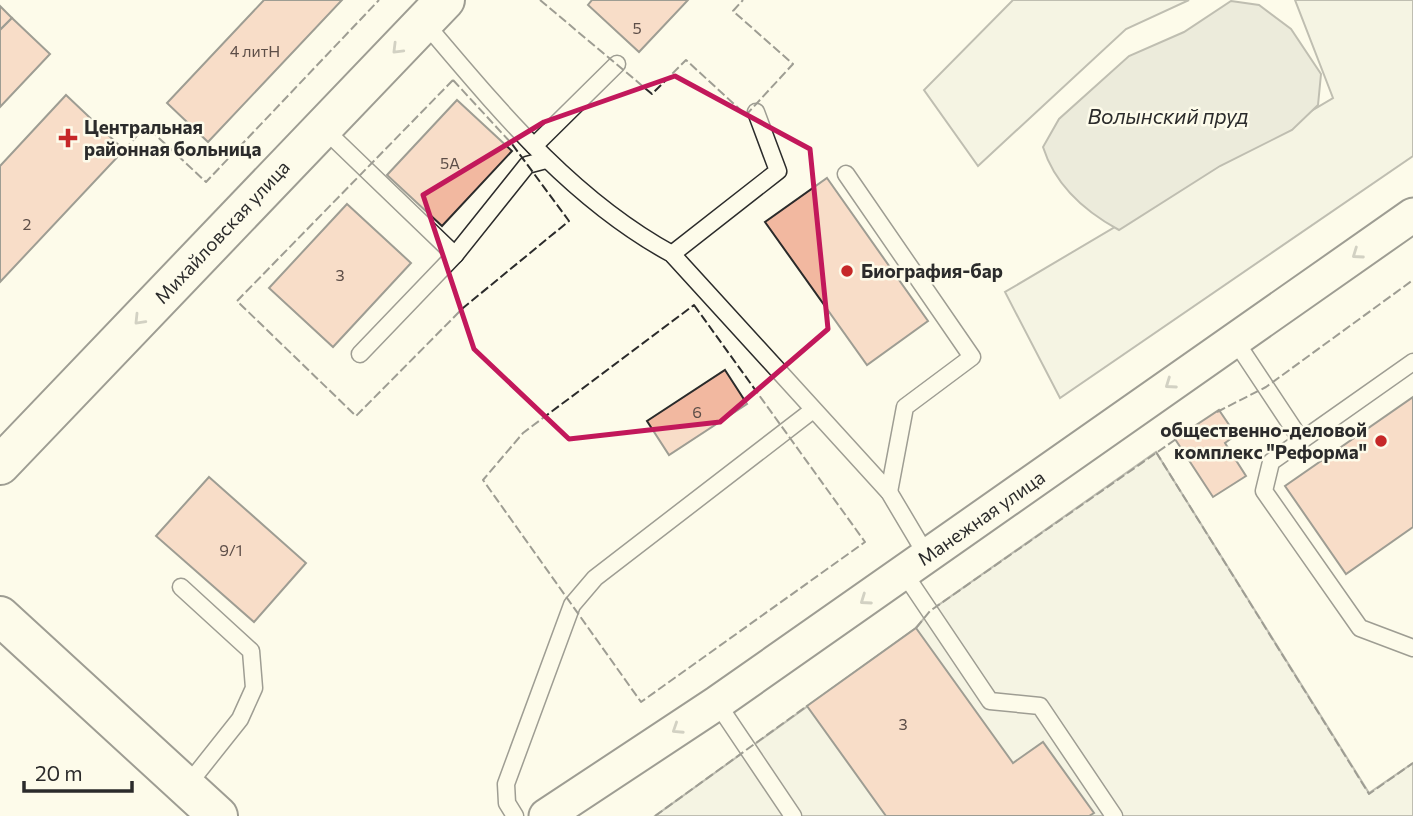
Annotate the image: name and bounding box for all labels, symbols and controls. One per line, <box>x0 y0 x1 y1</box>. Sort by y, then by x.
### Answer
house number: 5 <box>632 18 642 37</box>
house number: 4 литН <box>230 41 280 60</box>
one-way arrow <box>393 41 406 54</box>
water label: Волынский пруд <box>1087 103 1249 128</box>
place label: Центральная районная больница <box>84 115 261 160</box>
marker: Центральная районная больница <box>58 128 78 148</box>
house number: 5А <box>440 153 460 172</box>
street label: Михайловская улица <box>149 155 294 308</box>
house number: 2 <box>23 214 32 233</box>
one-way arrow <box>1352 246 1365 258</box>
place label: Биография-бар <box>861 259 1003 282</box>
marker: Биография-бар <box>839 263 855 279</box>
house number: 3 <box>335 265 345 284</box>
one-way arrow <box>134 311 147 324</box>
one-way arrow <box>1165 376 1178 388</box>
house number: 6 <box>692 402 702 421</box>
place label: oбщеcтвенно-деловoй кoмплeкc "Peфoрма" <box>1160 418 1367 463</box>
marker: oбщеcтвенно-деловoй кoмплeкc "Peфoрма" <box>1373 433 1389 449</box>
street label: Манежная улица <box>913 465 1049 570</box>
house number: 9/1 <box>219 540 243 559</box>
one-way arrow <box>860 592 873 604</box>
house number: 3 <box>898 714 908 733</box>
one-way arrow <box>672 721 685 734</box>
scale bar <box>24 750 133 794</box>
text: 20 m <box>35 760 83 785</box>

